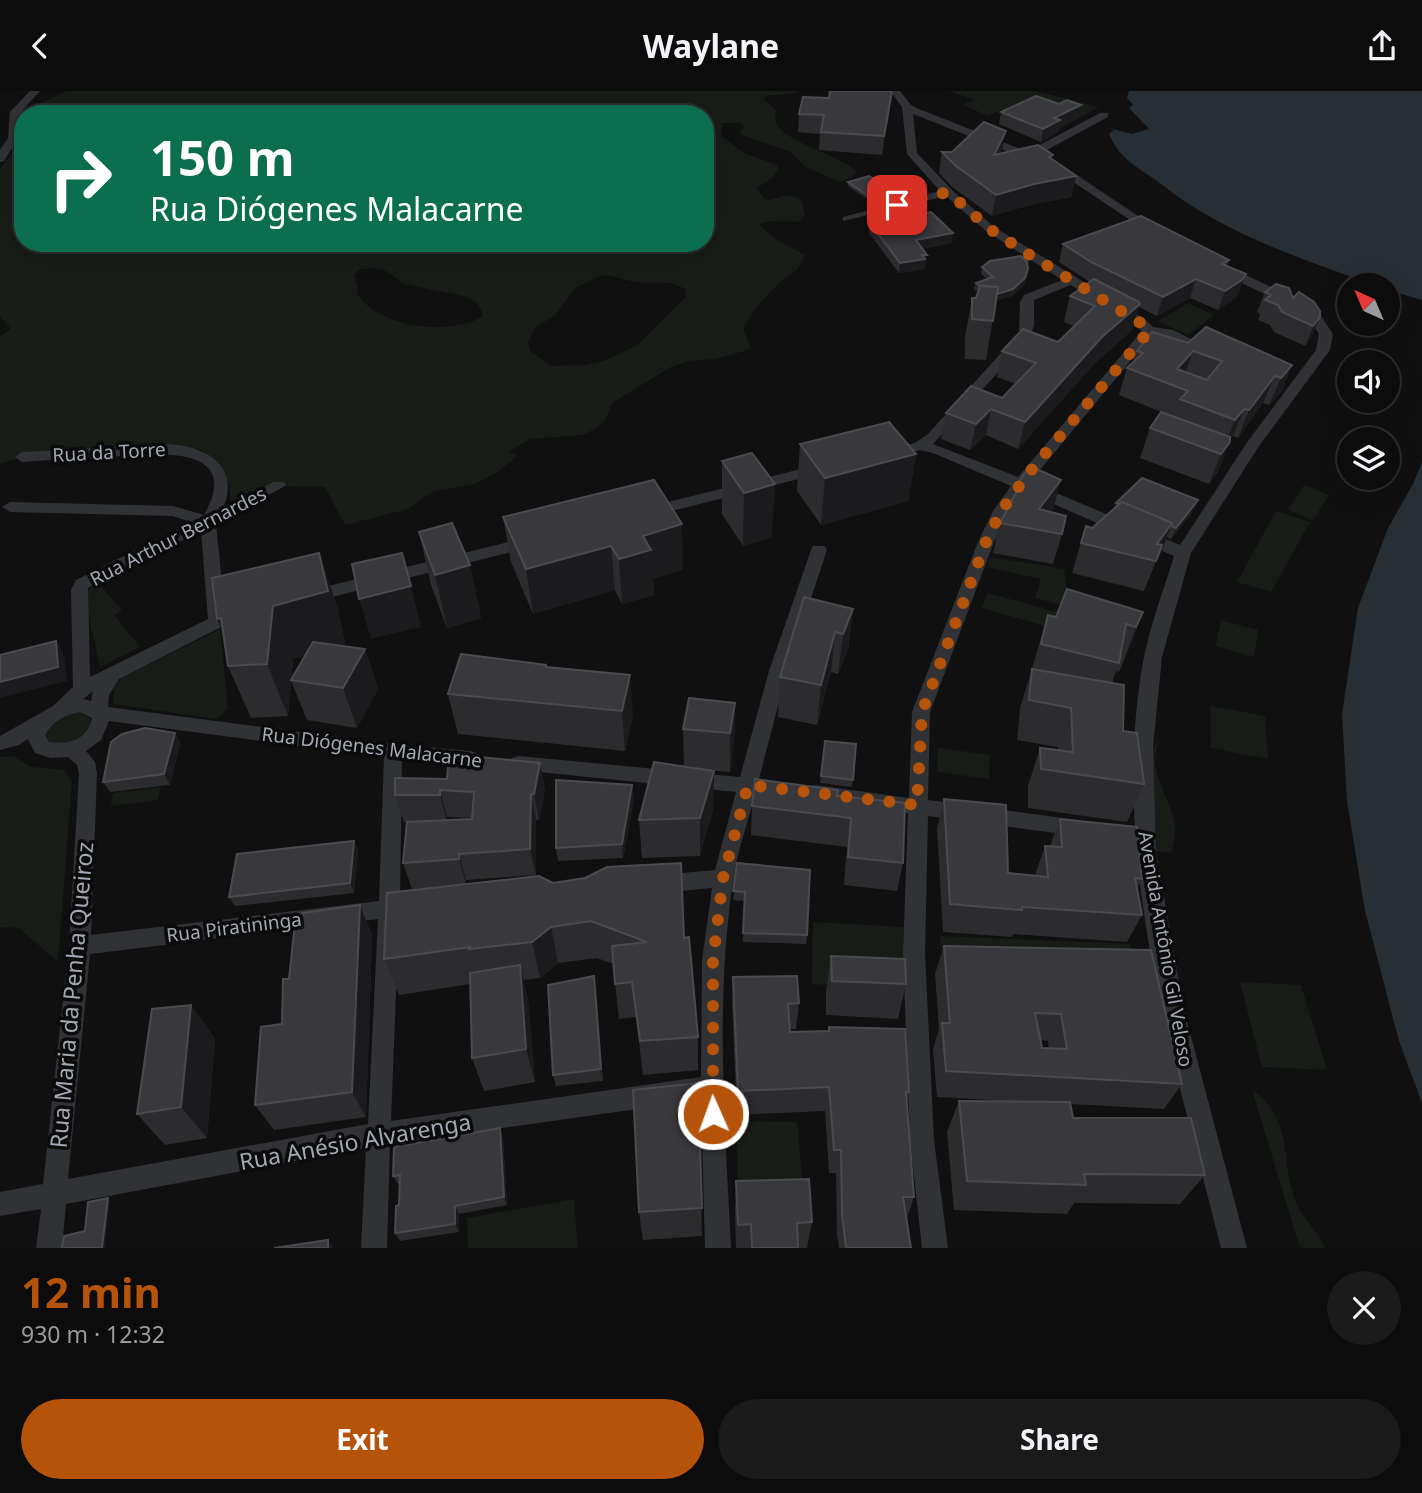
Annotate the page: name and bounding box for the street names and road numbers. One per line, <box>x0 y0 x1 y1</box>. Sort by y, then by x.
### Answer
street label: Rua da Torre <box>52 436 166 468</box>
street label: Rua Arthur Bernardes <box>85 480 271 592</box>
street label: Rua Diógenes Malacarne <box>260 721 484 773</box>
street label: Avenida Antônio Gil Veloso <box>1132 829 1200 1069</box>
street label: Rua Maria da Penha Queiroz <box>42 841 100 1149</box>
street label: Rua Piratininga <box>165 906 303 948</box>
street label: Rua Anésio Alvarenga <box>237 1105 473 1177</box>

